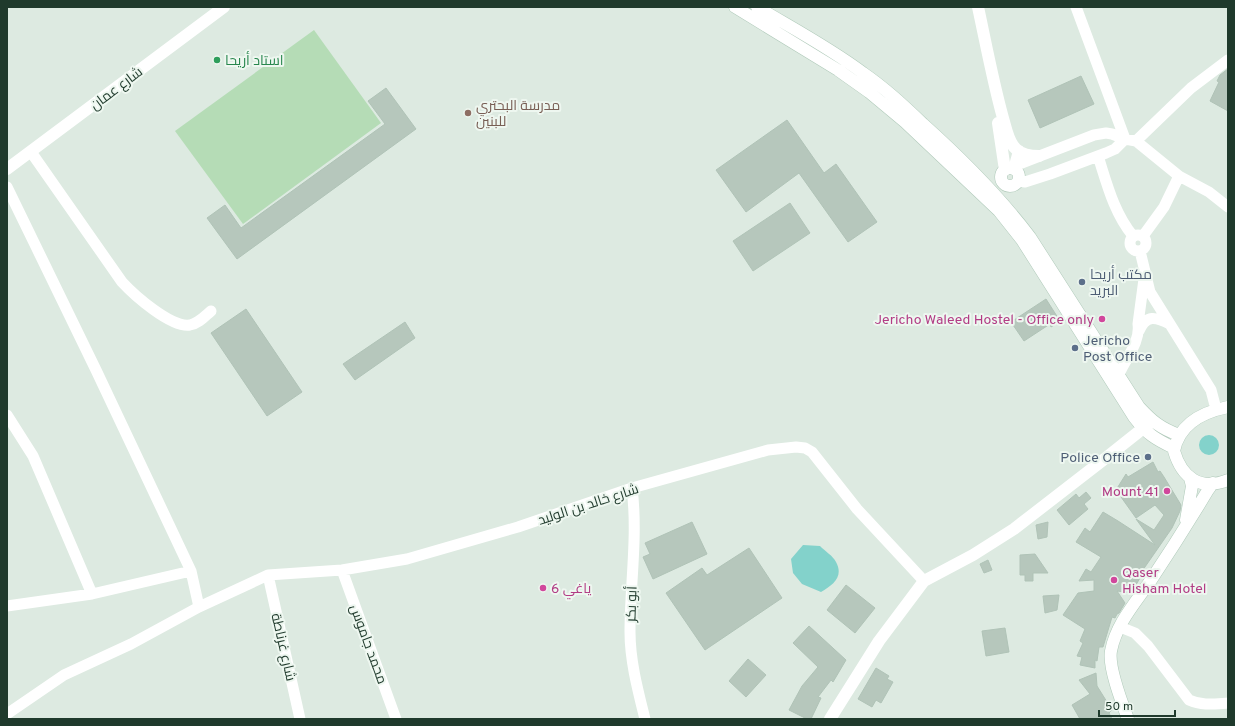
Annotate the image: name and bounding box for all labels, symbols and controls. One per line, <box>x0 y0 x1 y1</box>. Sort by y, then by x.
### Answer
place label: استاد أريحا <box>225 51 284 70</box>
marker: استاد أريحا <box>212 55 222 65</box>
street label: شارع عمان <box>87 64 147 115</box>
place label: مدرسة البحتري للبنين <box>476 98 560 131</box>
marker: مدرسة البحتري للبنين <box>463 108 473 118</box>
place label: مكتب أريحا البريد <box>1090 265 1152 300</box>
marker: مكتب أريحا البريد <box>1077 277 1087 287</box>
place label: Jericho Waleed Hostel - Office only <box>874 312 1094 329</box>
marker: Jericho Waleed Hostel - Office only <box>1097 314 1107 324</box>
place label: Jericho Post Office <box>1083 333 1152 366</box>
marker: Jericho Post Office <box>1070 343 1080 353</box>
place label: Police Office <box>1060 450 1140 467</box>
marker: Police Office <box>1143 452 1153 462</box>
street label: شارع خالد بن الوليد <box>536 481 641 530</box>
place label: Mount 41 <box>1102 484 1159 501</box>
marker: Mount 41 <box>1162 486 1172 496</box>
place label: Qaser Hisham Hotel <box>1122 565 1206 598</box>
marker: Qaser Hisham Hotel <box>1109 575 1119 585</box>
place label: ياغي 6 <box>551 581 591 600</box>
marker: ياغي 6 <box>538 583 548 593</box>
street label: أبو بكر <box>621 585 642 623</box>
street label: محمد جاموس <box>345 602 390 687</box>
street label: شارع غرناطة <box>266 612 299 683</box>
scale bar <box>1099 692 1175 718</box>
text: 50 m <box>1105 699 1133 715</box>

